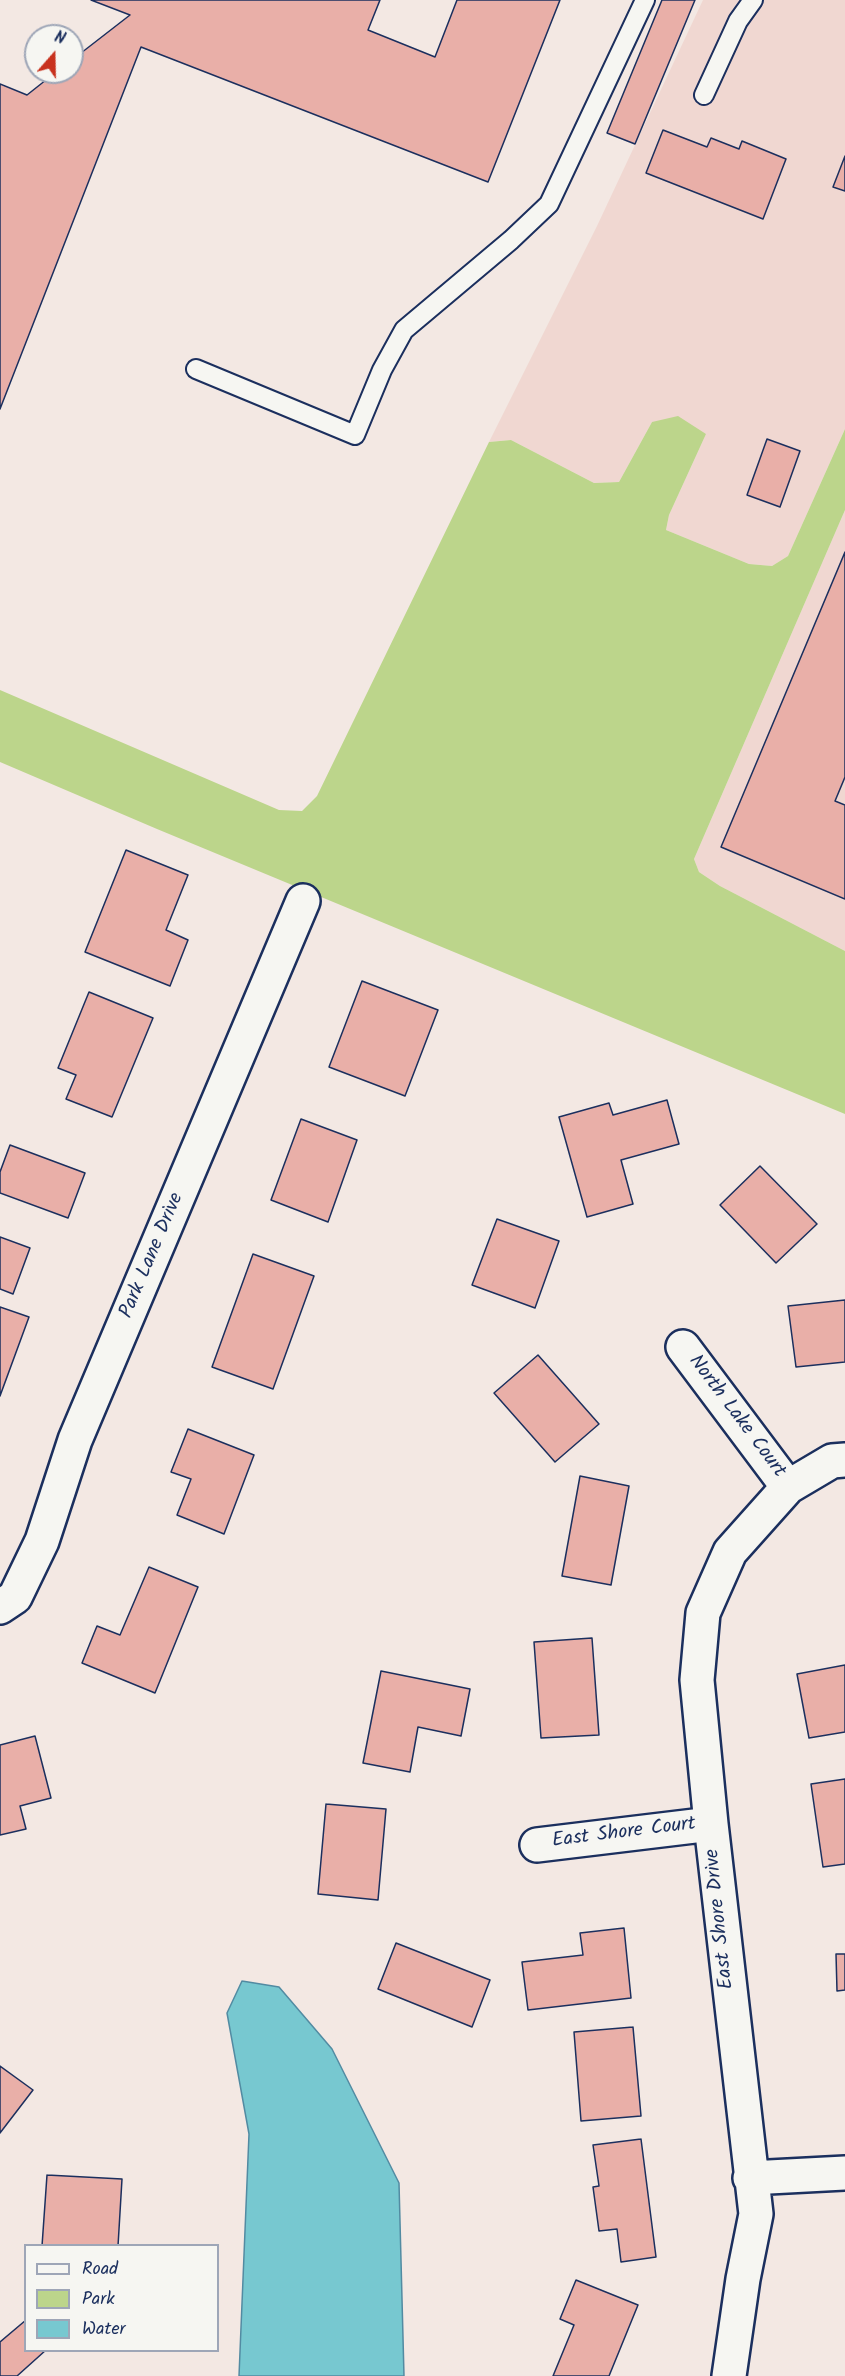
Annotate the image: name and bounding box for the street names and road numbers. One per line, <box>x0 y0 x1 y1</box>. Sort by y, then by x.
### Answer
street label: Park Lane Drive <box>116 1190 190 1322</box>
street label: North Lake Court <box>682 1351 790 1483</box>
street label: East Shore Court <box>551 1813 697 1855</box>
street label: East Shore Drive <box>702 1848 740 1990</box>

